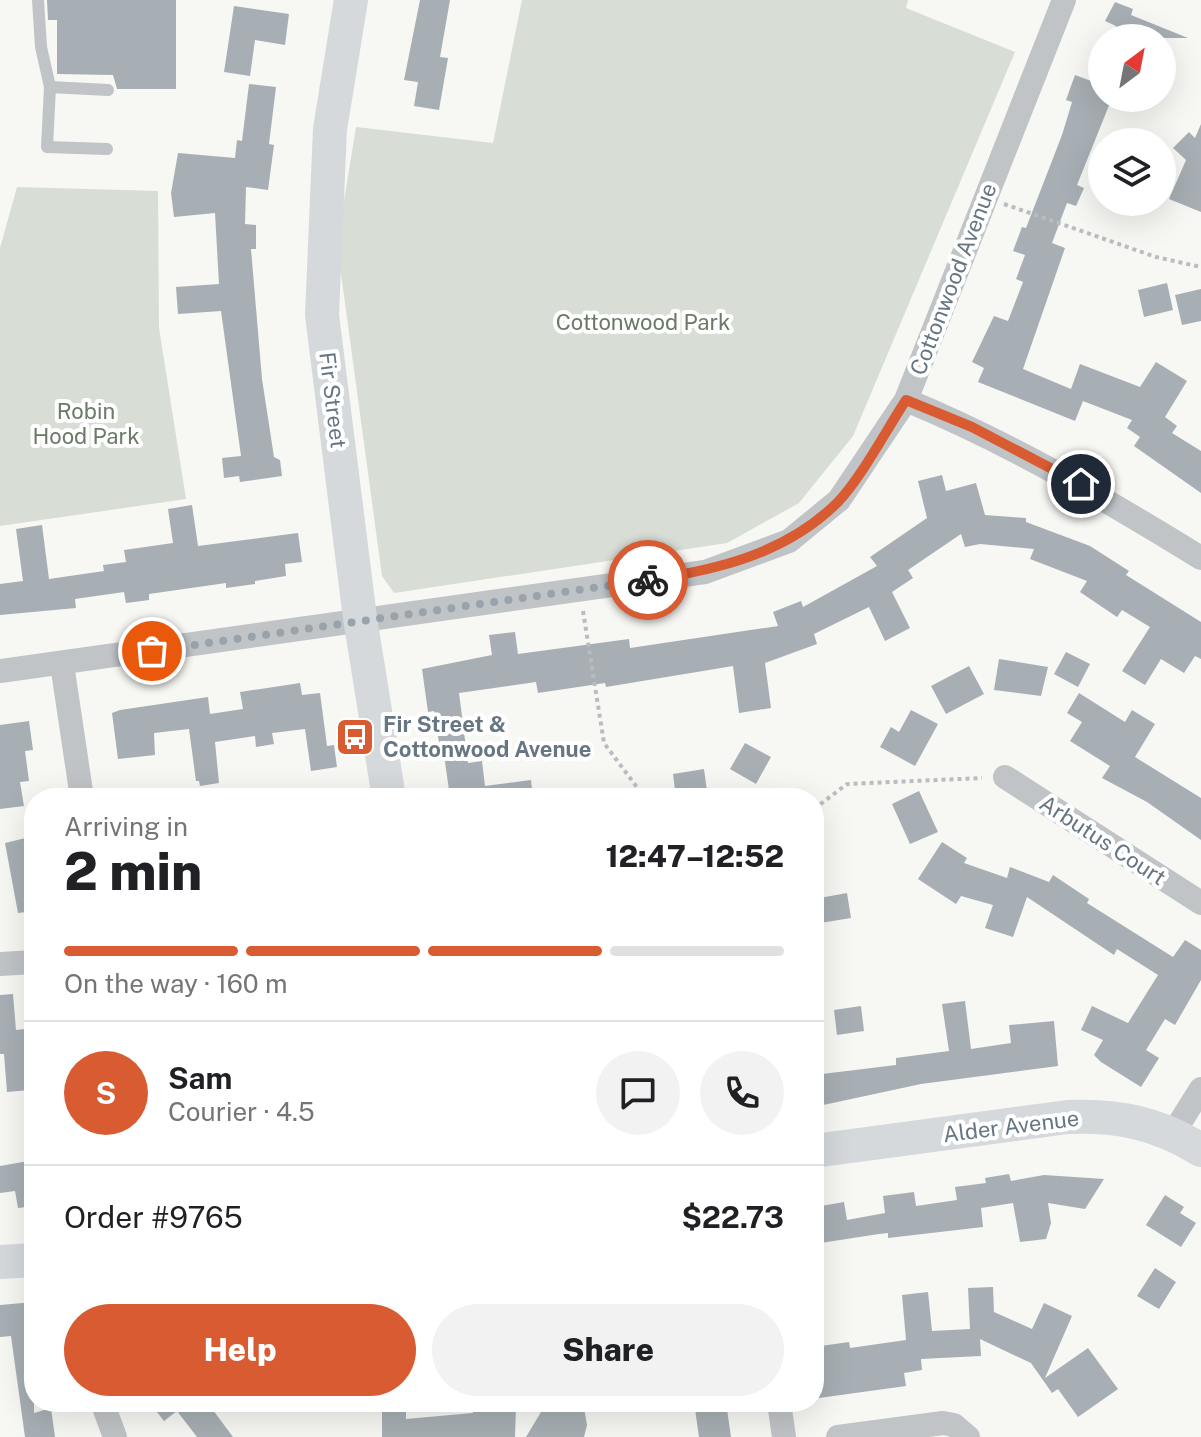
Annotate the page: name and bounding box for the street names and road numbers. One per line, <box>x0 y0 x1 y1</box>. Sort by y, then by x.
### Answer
street label: Cottonwood Avenue <box>904 179 1002 379</box>
street label: Fir Street <box>314 350 352 450</box>
street label: Arbutus Court <box>1035 790 1171 890</box>
street label: Alder Avenue <box>942 1105 1080 1147</box>

